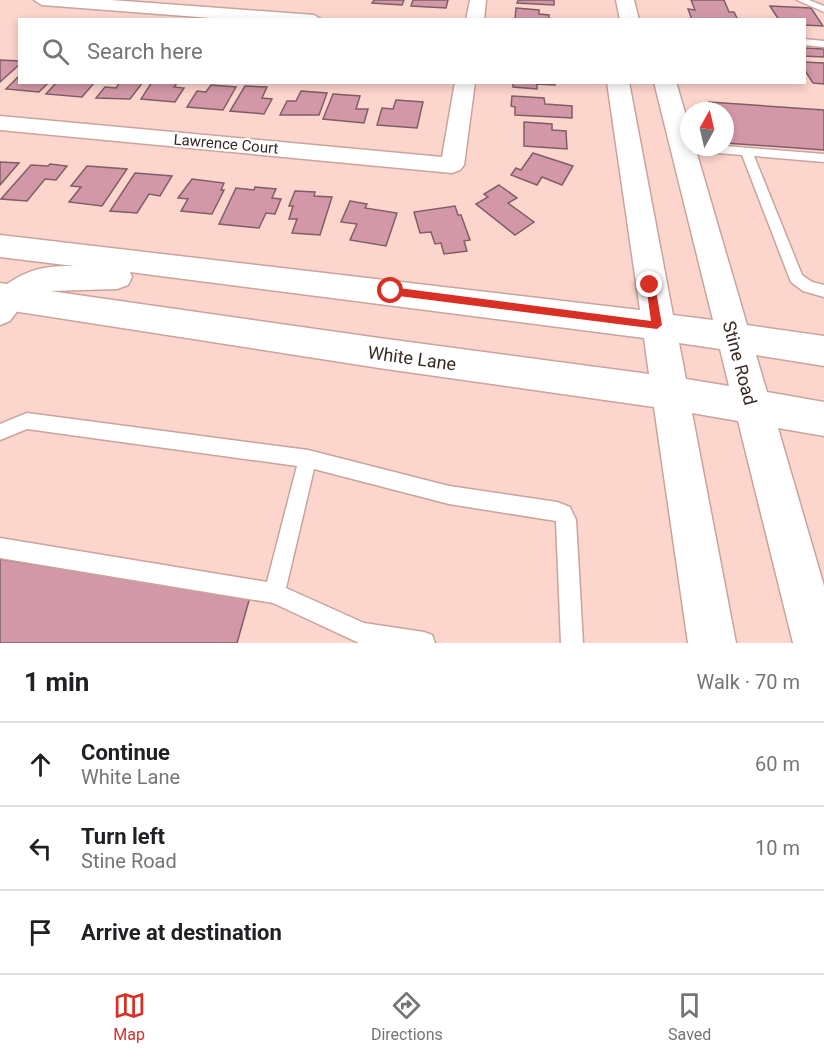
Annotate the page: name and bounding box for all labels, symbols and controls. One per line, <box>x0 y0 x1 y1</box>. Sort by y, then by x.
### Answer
search box <box>18 18 806 84</box>
icon: search <box>39 35 72 68</box>
text: Search here <box>87 39 203 64</box>
north arrow <box>680 102 734 156</box>
street label: Lawrence Court <box>173 130 279 158</box>
route end <box>636 271 662 297</box>
route start <box>377 277 403 303</box>
street label: Stine Road <box>719 319 761 407</box>
street label: White Lane <box>366 341 458 375</box>
text: 1 min <box>24 667 89 697</box>
text: Walk · 70 m <box>697 670 800 694</box>
text: Continue <box>81 740 170 765</box>
icon: ahead <box>24 748 57 781</box>
text: 60 m <box>755 752 800 776</box>
text: White Lane <box>81 765 180 789</box>
text: Turn left <box>81 824 165 849</box>
icon: left <box>24 832 57 865</box>
text: 10 m <box>755 836 800 860</box>
text: Stine Road <box>81 849 177 873</box>
icon: arrive <box>24 916 57 949</box>
text: Arrive at destination <box>81 920 282 945</box>
tab: Map <box>113 989 146 1044</box>
tab: Directions <box>371 989 443 1044</box>
tab: Saved <box>668 989 711 1044</box>

